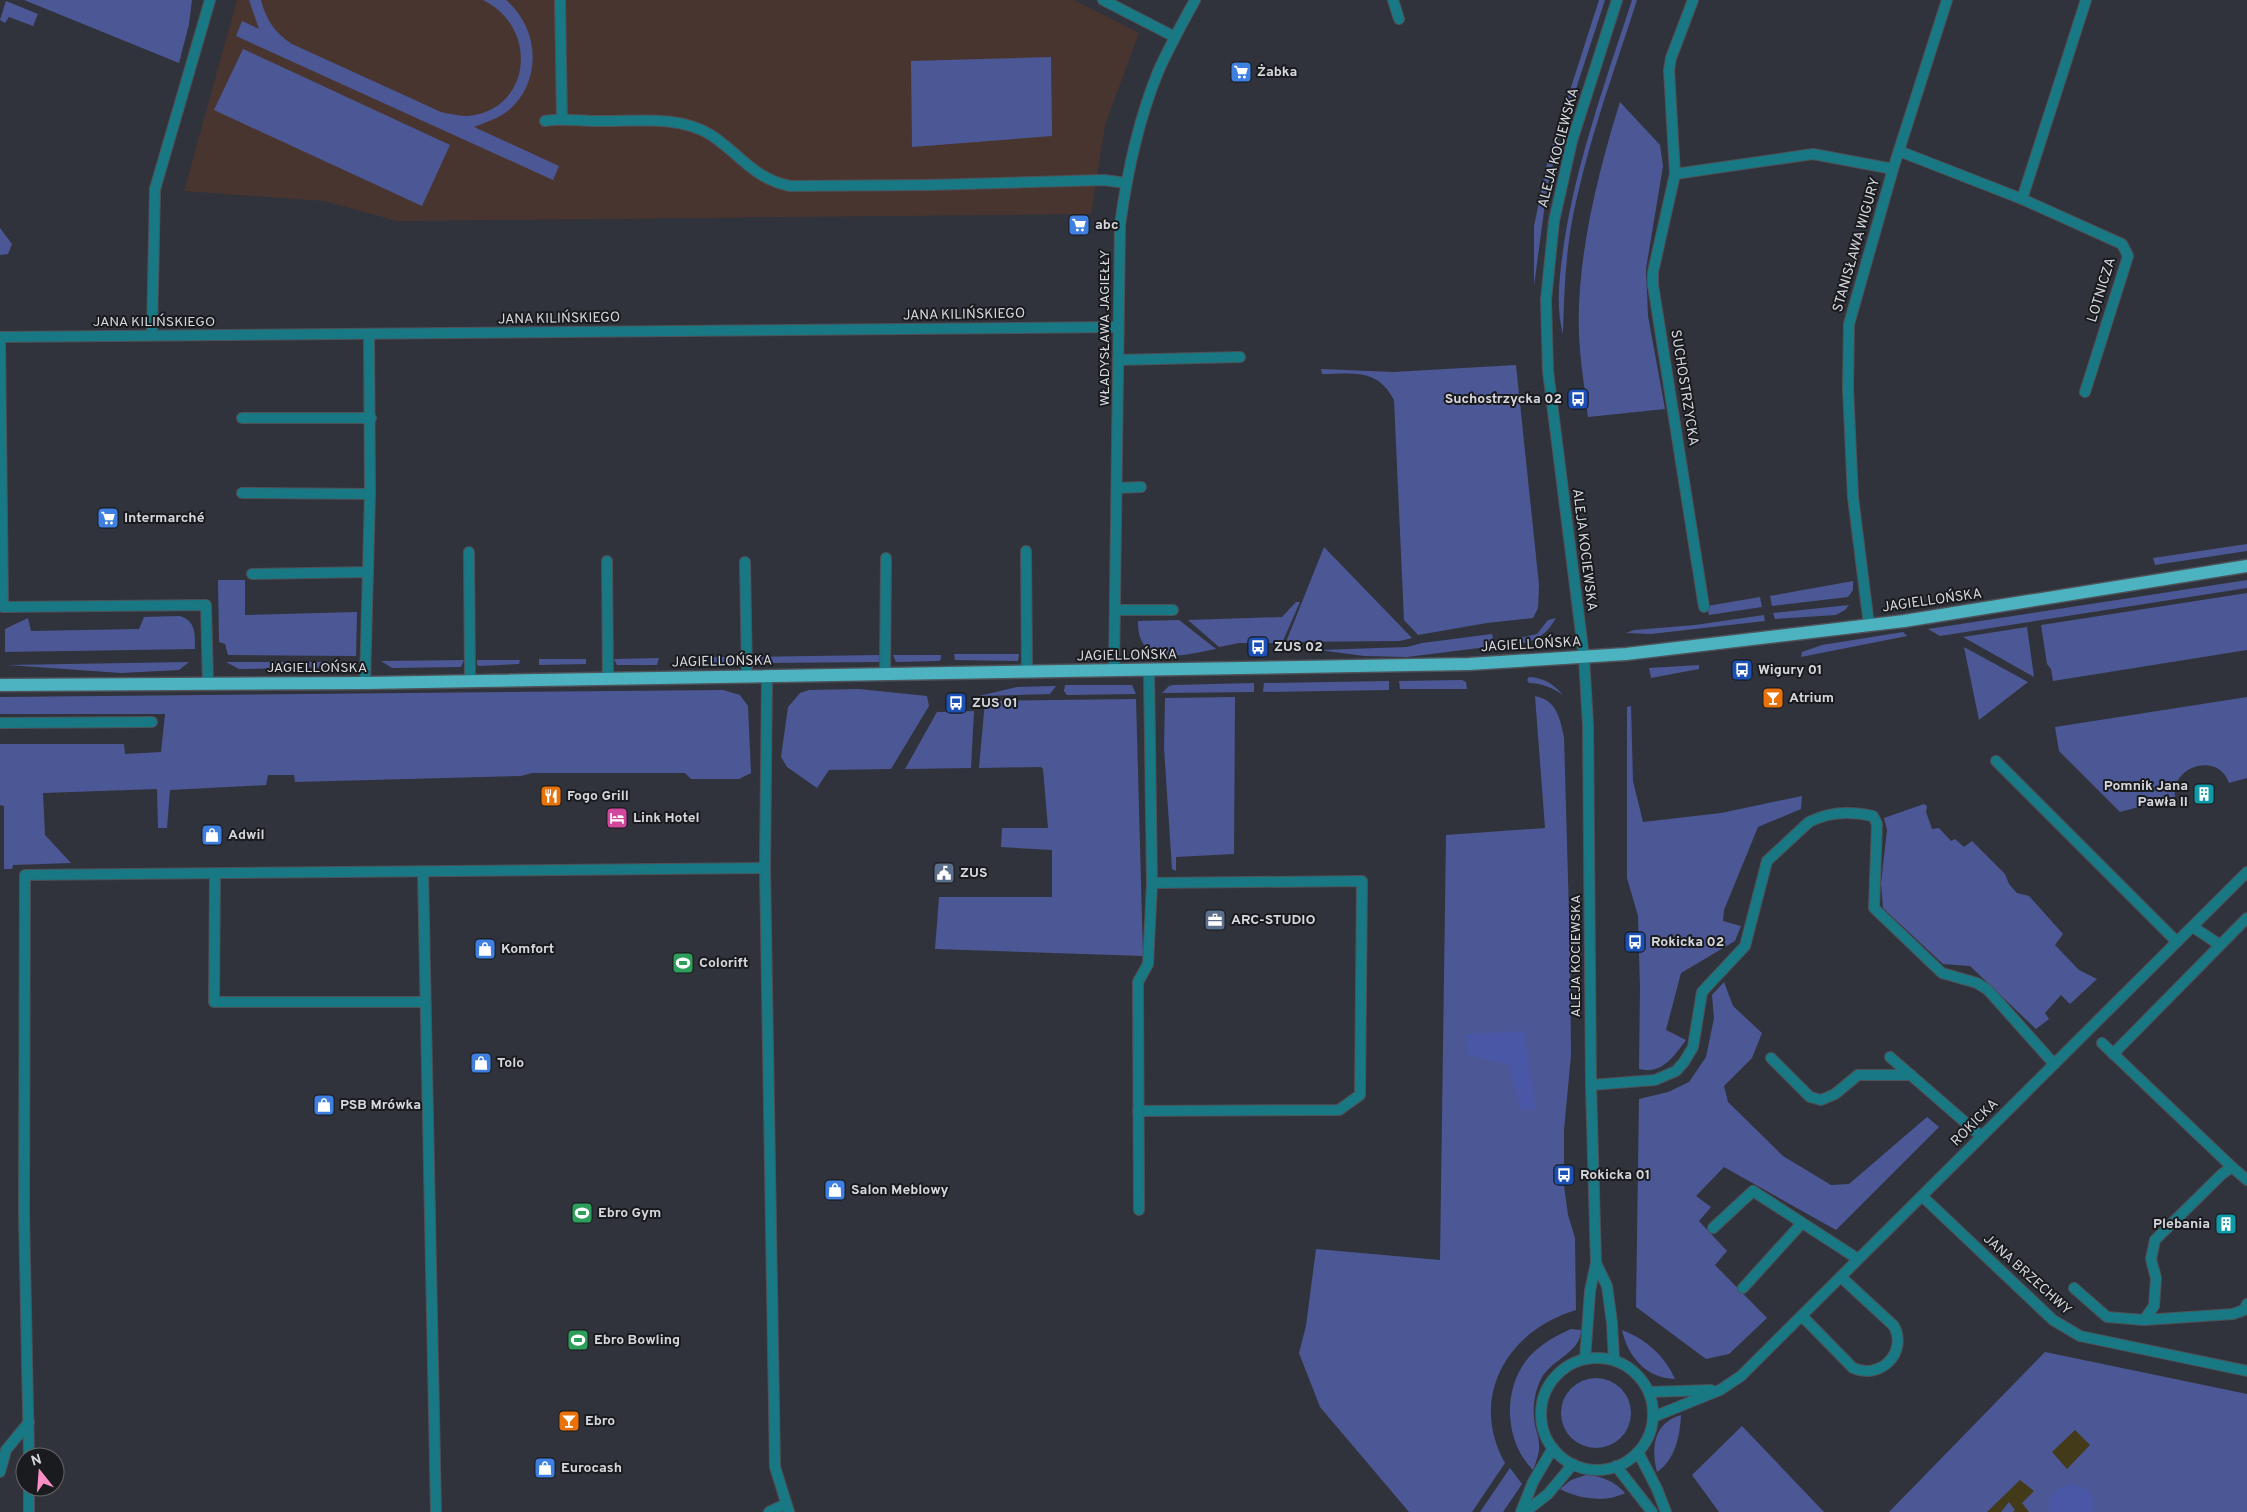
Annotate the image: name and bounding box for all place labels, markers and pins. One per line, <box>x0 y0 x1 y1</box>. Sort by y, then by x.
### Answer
supermarket icon: Żabka <box>1229 60 1253 84</box>
place label: Żabka <box>1257 64 1297 81</box>
supermarket icon: abc <box>1067 213 1091 237</box>
place label: abc <box>1095 217 1119 234</box>
bus stop icon: Suchostrzycka 02 <box>1566 387 1590 411</box>
place label: Suchostrzycka 02 <box>1445 391 1562 408</box>
supermarket icon: Intermarché <box>96 506 120 530</box>
place label: Intermarché <box>124 510 205 527</box>
bus stop icon: ZUS 02 <box>1246 635 1270 659</box>
place label: ZUS 02 <box>1274 639 1323 656</box>
bus stop icon: Wigury 01 <box>1730 658 1754 682</box>
place label: Wigury 01 <box>1758 662 1822 679</box>
bar icon: Atrium <box>1761 686 1785 710</box>
place label: Atrium <box>1789 690 1834 707</box>
bus stop icon: ZUS 01 <box>944 691 968 715</box>
place label: ZUS 01 <box>972 695 1018 712</box>
place label: Pomnik Jana Pawła II <box>2104 778 2188 811</box>
building icon: Pomnik Jana Pawła II <box>2192 782 2216 806</box>
restaurant icon: Fogo Grill <box>539 784 563 808</box>
place label: Fogo Grill <box>567 788 629 805</box>
hotel icon: Link Hotel <box>605 806 629 830</box>
place label: Link Hotel <box>633 810 700 827</box>
shop icon: Adwil <box>200 823 224 847</box>
place label: Adwil <box>228 827 264 844</box>
public building icon: ZUS <box>932 861 956 885</box>
place label: ZUS <box>960 865 988 882</box>
office icon: ARC-STUDIO <box>1203 908 1227 932</box>
place label: ARC-STUDIO <box>1231 912 1315 929</box>
bus stop icon: Rokicka 02 <box>1623 930 1647 954</box>
place label: Rokicka 02 <box>1651 934 1724 951</box>
shop icon: Komfort <box>473 937 497 961</box>
place label: Komfort <box>501 941 554 958</box>
sports icon: Colorift <box>671 951 695 975</box>
place label: Colorift <box>699 955 748 972</box>
shop icon: Tolo <box>469 1051 493 1075</box>
place label: Tolo <box>497 1055 524 1072</box>
shop icon: PSB Mrówka <box>312 1093 336 1117</box>
place label: PSB Mrówka <box>340 1097 421 1114</box>
bus stop icon: Rokicka 01 <box>1552 1163 1576 1187</box>
place label: Rokicka 01 <box>1580 1167 1650 1184</box>
shop icon: Salon Meblowy <box>823 1178 847 1202</box>
place label: Salon Meblowy <box>851 1182 949 1199</box>
sports icon: Ebro Gym <box>570 1201 594 1225</box>
place label: Ebro Gym <box>598 1205 661 1222</box>
building icon: Plebania <box>2214 1212 2238 1236</box>
place label: Plebania <box>2153 1216 2210 1233</box>
sports icon: Ebro Bowling <box>566 1328 590 1352</box>
place label: Ebro Bowling <box>594 1332 680 1349</box>
bar icon: Ebro <box>557 1409 581 1433</box>
place label: Ebro <box>585 1413 615 1430</box>
shop icon: Eurocash <box>533 1456 557 1480</box>
place label: Eurocash <box>561 1460 622 1477</box>

